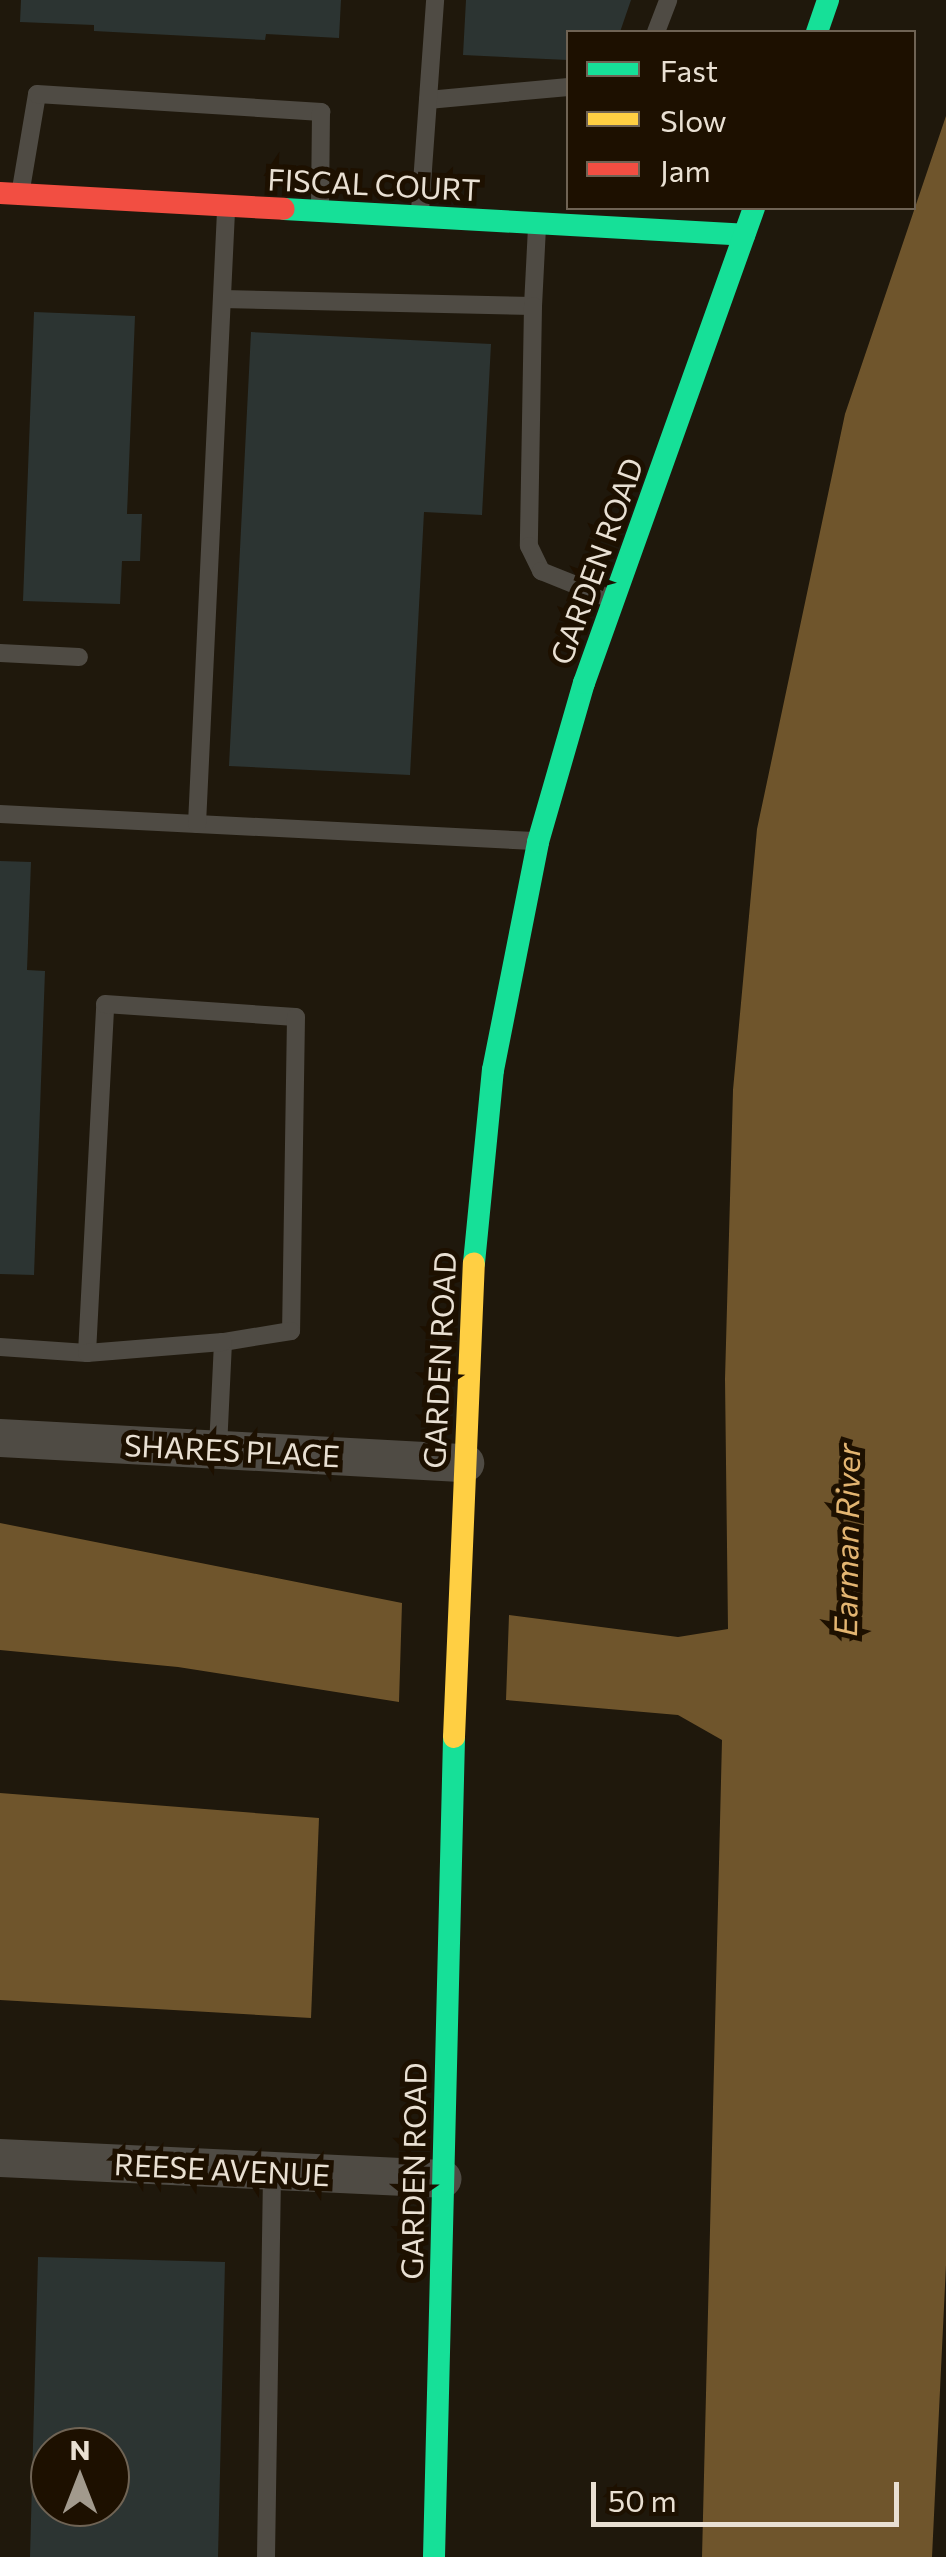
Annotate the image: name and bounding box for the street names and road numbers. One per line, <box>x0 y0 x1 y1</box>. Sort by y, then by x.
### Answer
street label: FISCAL COURT <box>267 160 481 208</box>
street label: GARDEN ROAD <box>542 453 650 669</box>
street label: GARDEN ROAD <box>415 1251 463 1469</box>
street label: SHARES PLACE <box>123 1426 341 1474</box>
street label: GARDEN ROAD <box>393 2062 433 2280</box>
street label: REESE AVENUE <box>113 2145 331 2193</box>

